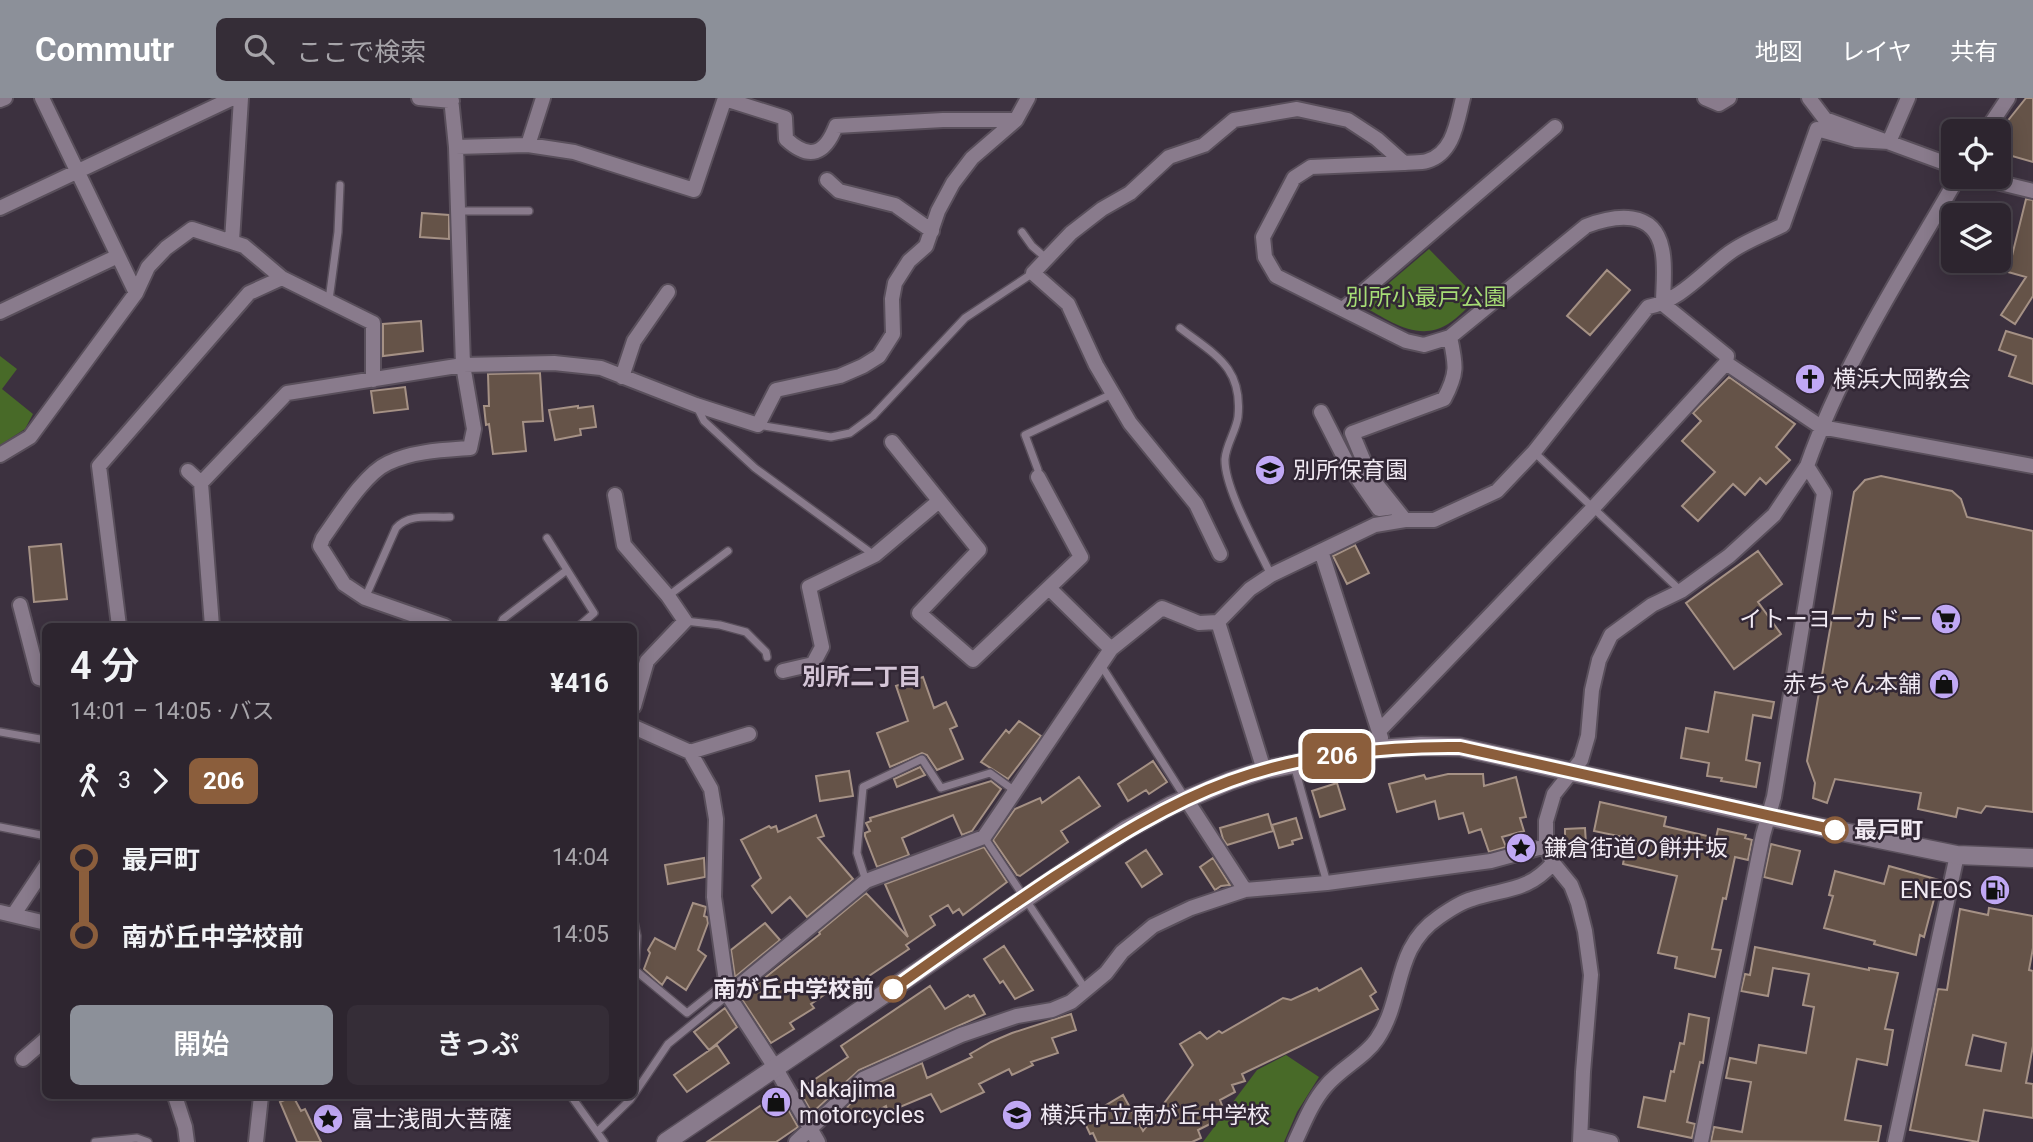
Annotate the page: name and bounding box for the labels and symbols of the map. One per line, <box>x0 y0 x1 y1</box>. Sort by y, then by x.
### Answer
park label: 別所小最戸公園 <box>1346 284 1507 311</box>
church icon: 横浜大岡教会 <box>1793 362 1827 396</box>
place label: 横浜大岡教会 <box>1833 366 1971 393</box>
school or university icon: 別所保育園 <box>1253 453 1287 487</box>
place label: 別所保育園 <box>1293 457 1408 484</box>
supermarket icon: イトーヨーカドー <box>1929 602 1963 636</box>
place label: イトーヨーカドー <box>1739 606 1923 633</box>
district label: 別所二丁目 <box>802 663 922 691</box>
shop icon: 赤ちゃん本舗 <box>1927 667 1961 701</box>
place label: 赤ちゃん本舗 <box>1783 671 1921 698</box>
line badge: 206 <box>1297 733 1377 779</box>
marker: 最戸町 <box>1822 817 1848 843</box>
place label: 最戸町 <box>1854 817 1923 844</box>
place icon: 鎌倉街道の餅井坂 <box>1504 831 1538 865</box>
place label: 鎌倉街道の餅井坂 <box>1544 835 1728 862</box>
fuel station icon: ENEOS <box>1978 873 2012 907</box>
place label: ENEOS <box>1900 877 1972 904</box>
place label: 南が丘中学校前 <box>713 976 874 1003</box>
marker: 南が丘中学校前 <box>880 976 906 1002</box>
place label: Nakajima motorcycles <box>799 1076 925 1129</box>
shop icon: Nakajima motorcycles <box>759 1085 793 1119</box>
school or university icon: 横浜市立南が丘中学校 <box>1000 1098 1034 1132</box>
place icon: 富士浅間大菩薩 <box>311 1102 345 1136</box>
place label: 横浜市立南が丘中学校 <box>1040 1102 1270 1129</box>
place label: 富士浅間大菩薩 <box>351 1106 512 1133</box>

